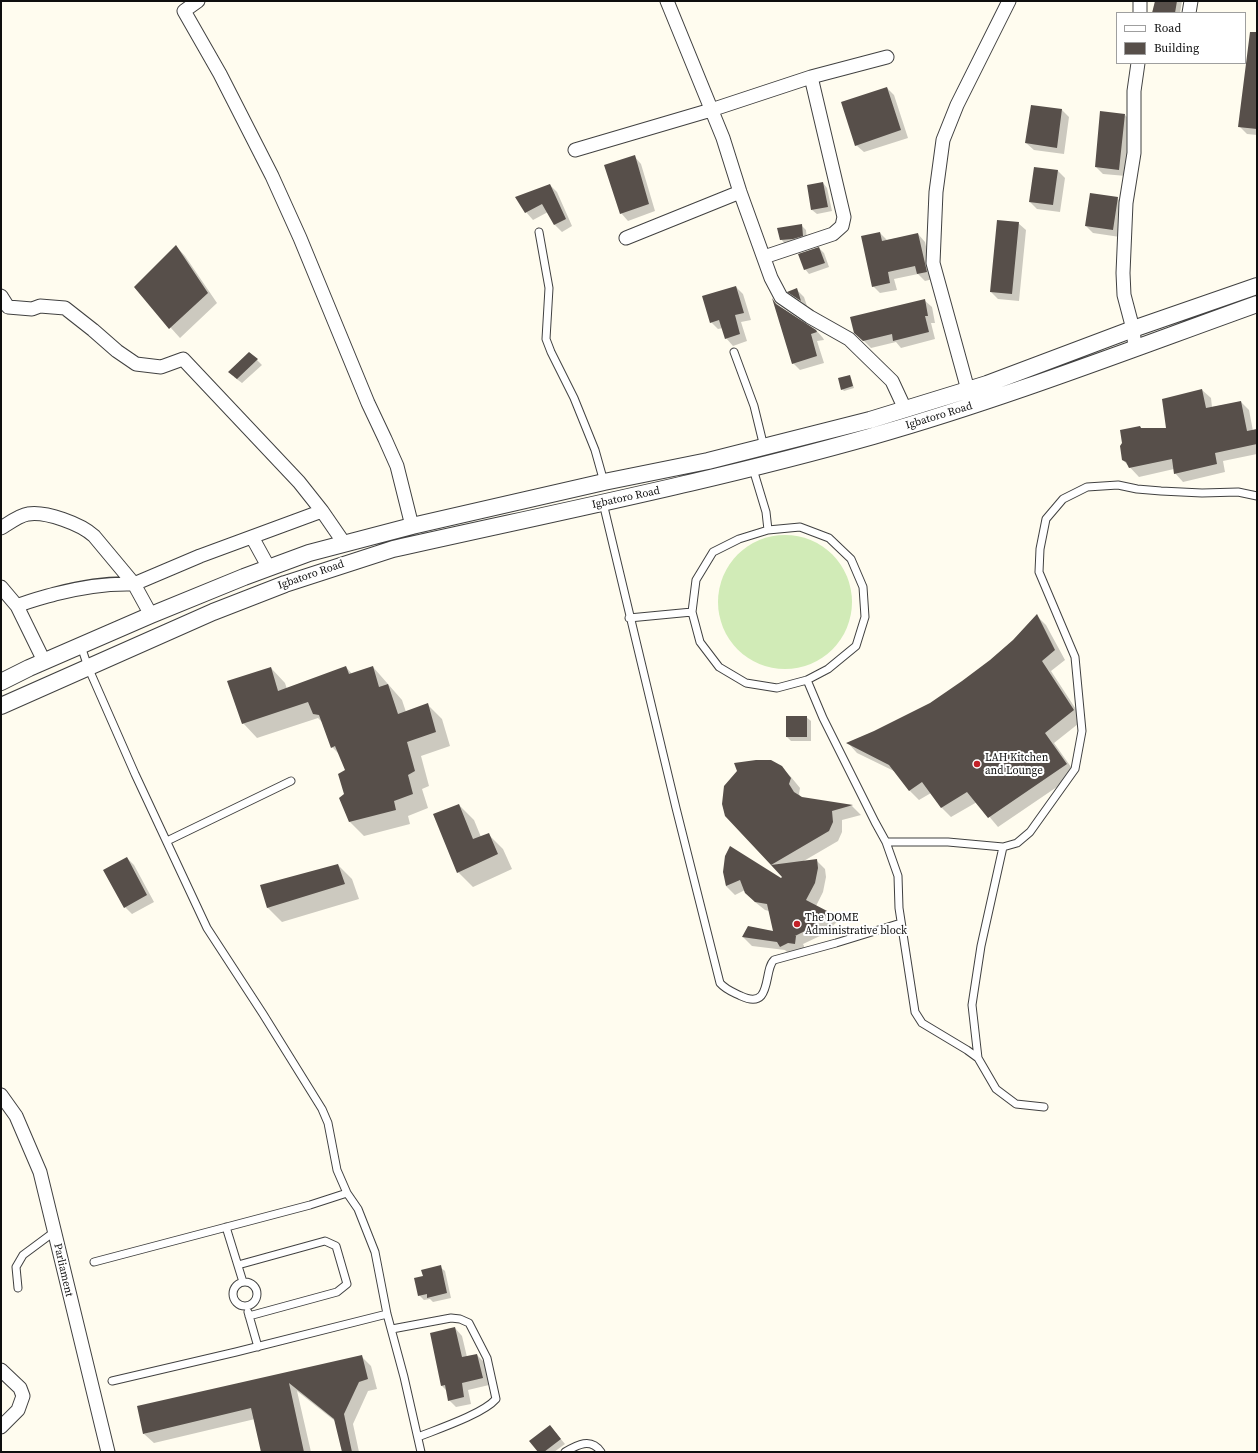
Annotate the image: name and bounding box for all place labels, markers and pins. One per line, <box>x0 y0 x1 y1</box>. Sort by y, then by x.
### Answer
place label: LAH Kitchen and Lounge <box>985 751 1048 777</box>
marker: LAH Kitchen and Lounge <box>972 759 982 769</box>
place label: The DOME Administrative block <box>805 911 907 937</box>
marker: The DOME Administrative block <box>792 919 802 929</box>

